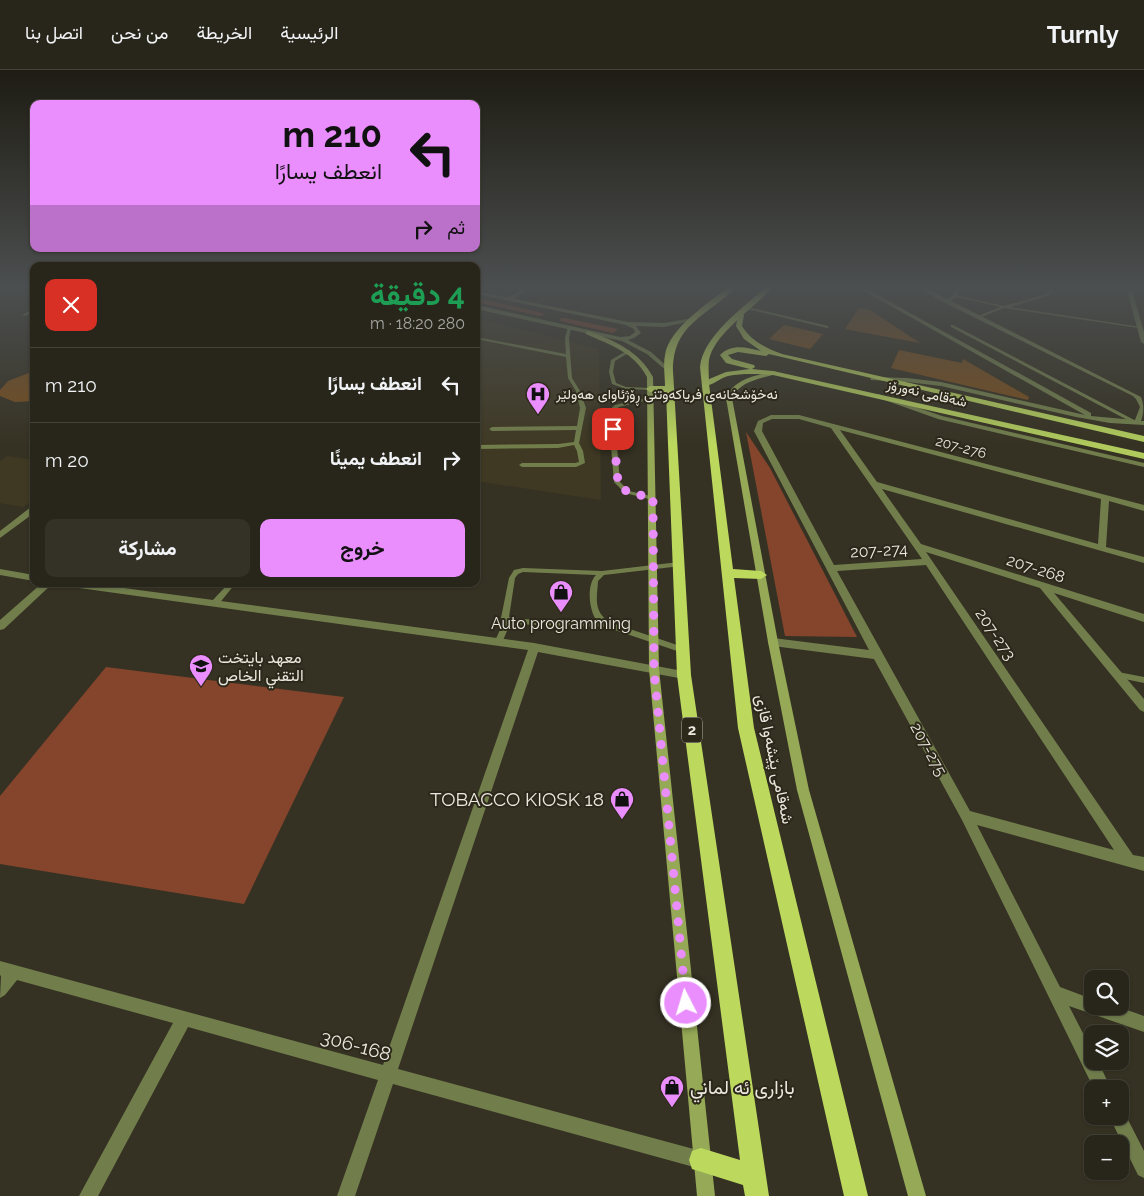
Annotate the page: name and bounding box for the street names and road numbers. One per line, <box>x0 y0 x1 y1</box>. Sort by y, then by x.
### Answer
street label: شەقامی نەورۆز <box>884 376 969 411</box>
street label: 207-276 <box>934 433 988 461</box>
street label: 207-274 <box>850 539 909 561</box>
street label: 207-268 <box>1004 550 1067 587</box>
street label: 207-273 <box>971 605 1020 664</box>
street label: شەقامی پێشەوا قازی <box>750 693 798 826</box>
road number: 2 <box>682 718 702 742</box>
street label: 207-275 <box>906 719 951 780</box>
street label: 306-168 <box>318 1025 394 1065</box>

